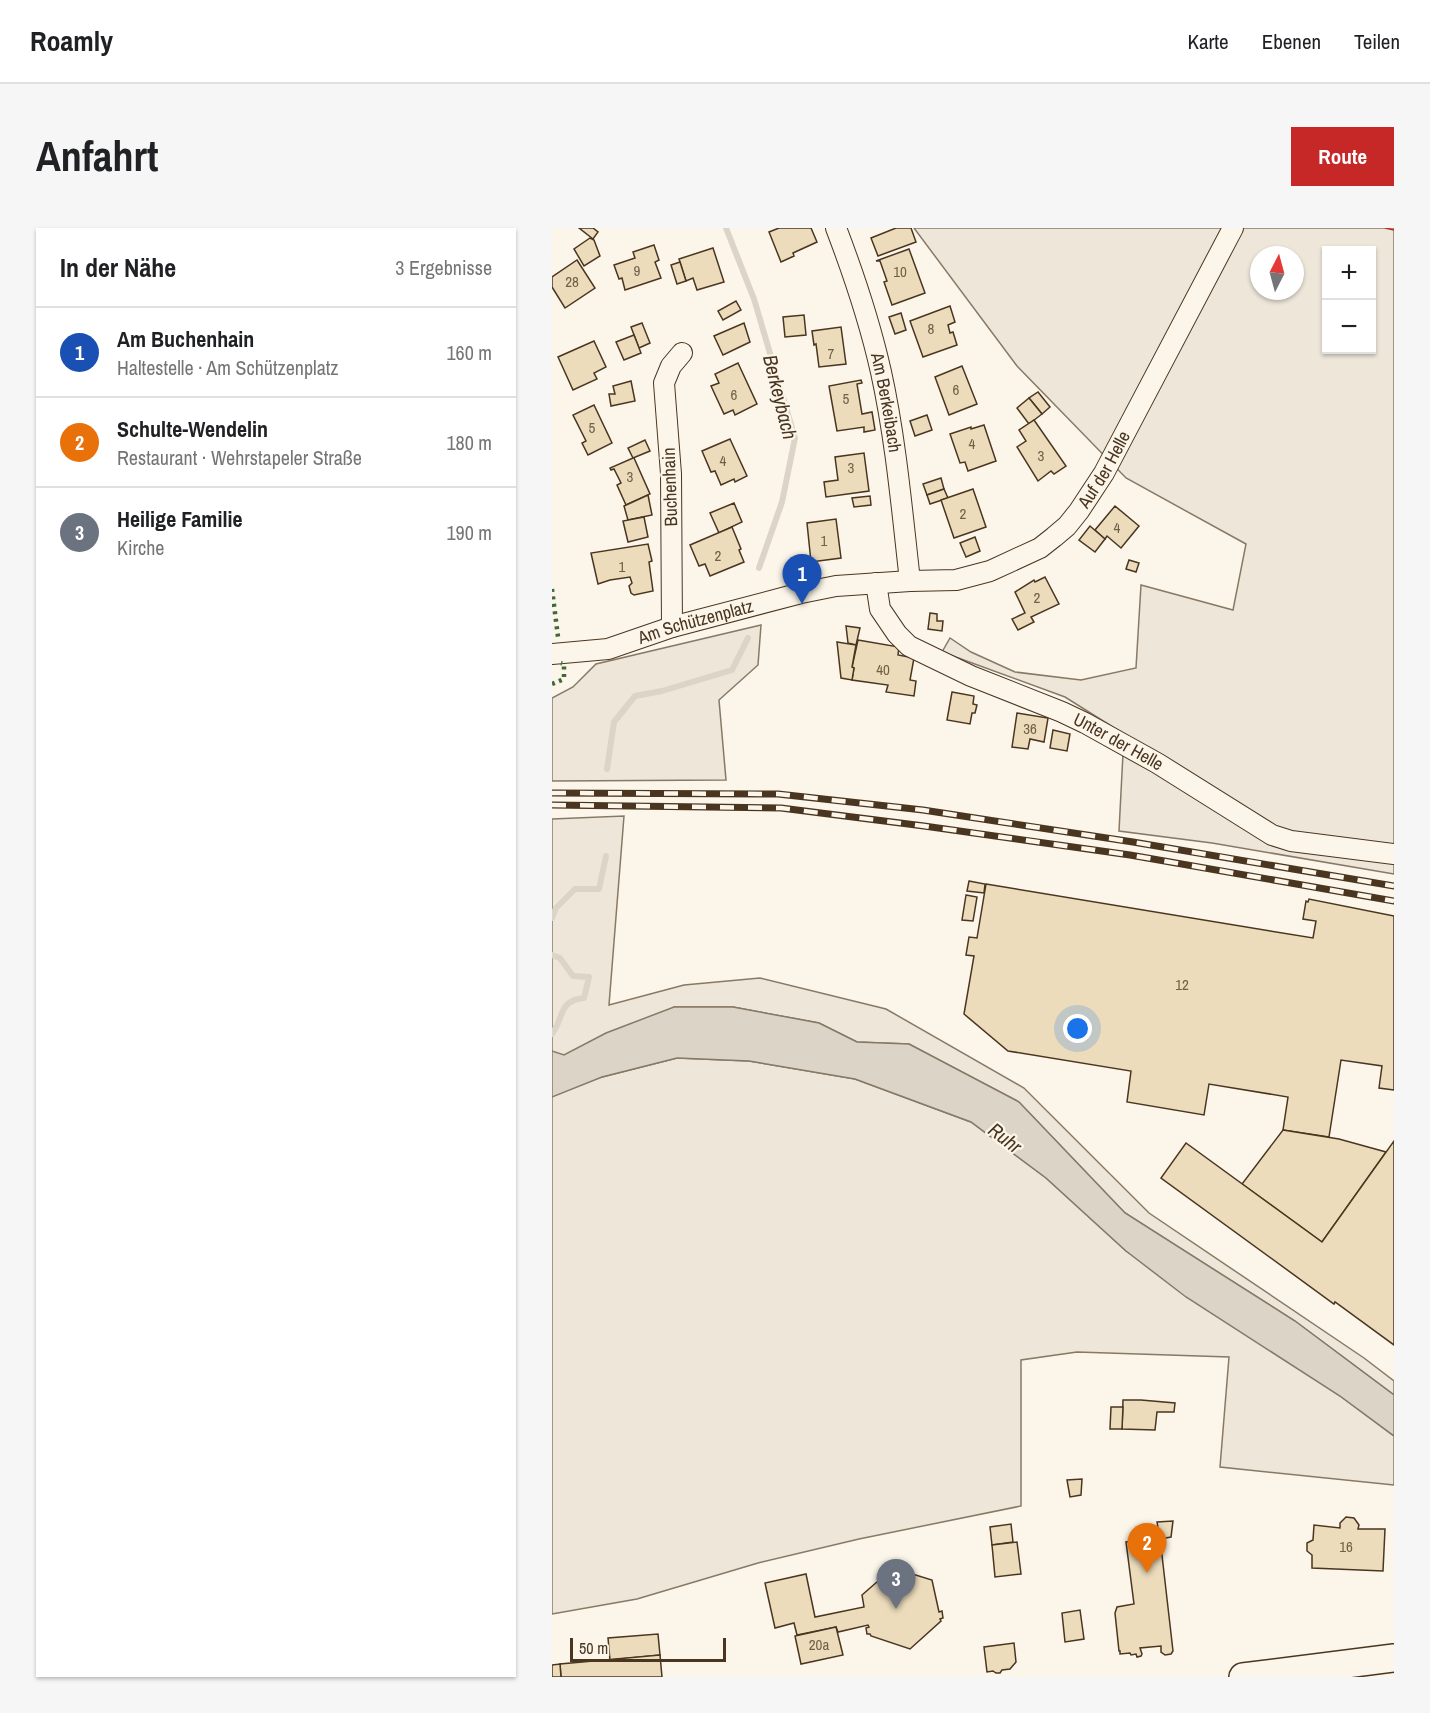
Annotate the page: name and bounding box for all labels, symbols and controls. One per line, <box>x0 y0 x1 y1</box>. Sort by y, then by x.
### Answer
text: Roamly <box>30 22 113 60</box>
text: Karte <box>1188 27 1229 56</box>
text: Ebenen <box>1262 27 1321 56</box>
text: Teilen <box>1354 27 1400 56</box>
button: Route <box>1291 127 1394 186</box>
text: Anfahrt <box>36 128 158 184</box>
north arrow <box>1250 246 1304 300</box>
map controls <box>1322 246 1376 354</box>
button: + <box>1322 246 1376 300</box>
text: In der Nähe <box>60 250 176 285</box>
text: 3 Ergebnisse <box>395 254 492 281</box>
house number: 9 <box>634 260 641 281</box>
house number: 10 <box>893 261 907 282</box>
house number: 28 <box>565 271 579 292</box>
button: − <box>1322 300 1376 354</box>
house number: 8 <box>928 318 935 339</box>
text: Am Buchenhain <box>117 324 254 354</box>
text: 1 <box>75 339 84 366</box>
text: 160 m <box>446 339 492 366</box>
house number: 7 <box>828 343 835 364</box>
street label: Am Berkeibach <box>865 349 908 454</box>
water label: Berkeybach <box>757 352 804 442</box>
text: Haltestelle · Am Schützenplatz <box>117 354 339 381</box>
house number: 6 <box>953 379 960 400</box>
house number: 6 <box>731 384 738 405</box>
house number: 5 <box>843 388 850 409</box>
text: Schulte-Wendelin <box>117 414 268 444</box>
house number: 5 <box>589 417 596 438</box>
street label: Auf der Helle <box>1071 426 1136 514</box>
text: 2 <box>75 429 84 456</box>
text: 180 m <box>446 429 492 456</box>
house number: 4 <box>969 433 976 454</box>
text: Restaurant · Wehrstapeler Straße <box>117 444 362 471</box>
house number: 3 <box>1038 445 1045 466</box>
street label: Buchenhain <box>656 447 683 527</box>
house number: 4 <box>720 450 727 471</box>
house number: 3 <box>848 457 855 478</box>
house number: 3 <box>627 466 634 487</box>
house number: 2 <box>960 503 967 524</box>
text: Heilige Familie <box>117 504 242 534</box>
house number: 4 <box>1114 517 1121 538</box>
text: 3 <box>75 519 84 546</box>
text: 190 m <box>446 519 492 546</box>
house number: 1 <box>821 530 828 551</box>
text: Kirche <box>117 534 164 561</box>
house number: 2 <box>715 545 722 566</box>
pin: 1 <box>782 554 822 604</box>
house number: 1 <box>619 556 626 577</box>
house number: 2 <box>1034 587 1041 608</box>
street label: Am Schützenplatz <box>633 593 756 650</box>
house number: 40 <box>876 659 890 680</box>
street label: Unter der Helle <box>1070 706 1169 776</box>
house number: 36 <box>1023 718 1037 739</box>
house number: 12 <box>1175 974 1189 995</box>
your location <box>1063 1014 1092 1043</box>
water label: Ruhr <box>983 1116 1028 1160</box>
pin: 2 <box>1128 1524 1166 1573</box>
house number: 16 <box>1339 1536 1353 1557</box>
pin: 3 <box>876 1560 916 1609</box>
house number: 20a <box>809 1634 829 1655</box>
scale bar <box>570 1635 726 1662</box>
text: 50 m <box>579 1637 608 1659</box>

